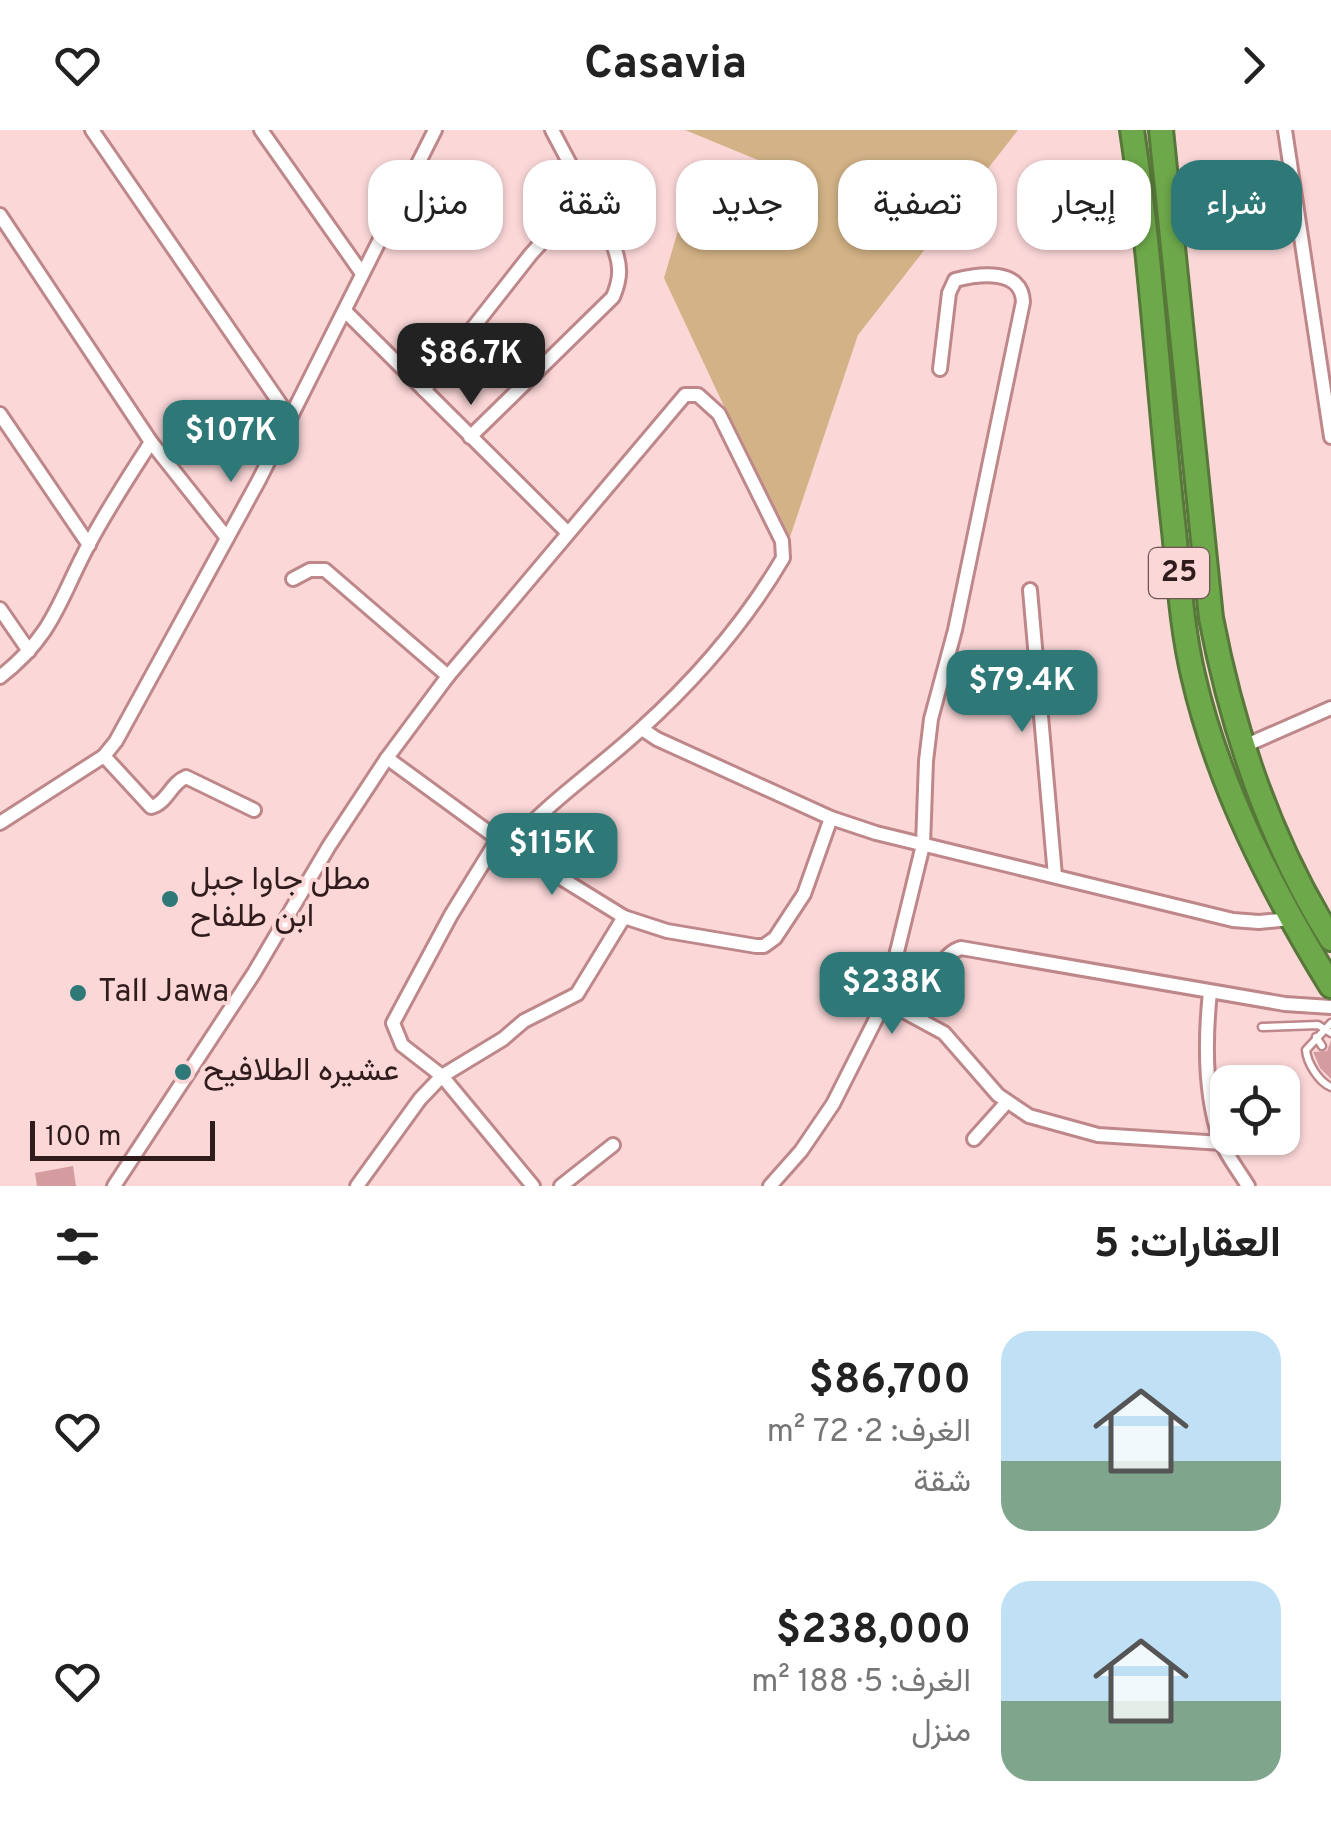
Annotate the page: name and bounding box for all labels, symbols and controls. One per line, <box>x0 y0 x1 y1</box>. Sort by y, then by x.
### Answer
text: Casavia <box>584 37 747 94</box>
icon: heart <box>50 38 105 93</box>
icon: forward <box>1226 38 1281 93</box>
chip: منزل <box>368 160 503 250</box>
chip: شقة <box>523 160 656 250</box>
chip: جديد <box>676 160 818 250</box>
chip: تصفية <box>838 160 997 250</box>
chip: إيجار <box>1017 160 1151 250</box>
chip: شراء <box>1171 160 1302 250</box>
pin: $86.7K <box>390 323 552 408</box>
text: $86.7K <box>419 335 523 375</box>
pin: $107K <box>161 400 301 485</box>
text: $107K <box>185 412 277 452</box>
road number: 25 <box>1149 548 1209 598</box>
pin: $79.4K <box>941 650 1103 735</box>
text: $79.4K <box>968 662 1076 702</box>
pin: $115K <box>482 813 622 898</box>
text: $115K <box>508 825 596 865</box>
place label: مطل جاوا جبل ابن طلفاح <box>190 861 371 938</box>
marker: مطل جاوا جبل ابن طلفاح <box>159 888 181 910</box>
pin: $238K <box>822 952 962 1037</box>
text: $238K <box>842 964 942 1004</box>
place label: Tall Jawa <box>98 973 229 1013</box>
marker: Tall Jawa <box>67 982 89 1004</box>
place label: عشيره الطلافيح <box>203 1052 399 1092</box>
marker: عشيره الطلافيح <box>172 1061 194 1083</box>
map controls <box>1210 1065 1300 1155</box>
button: locate <box>1210 1065 1300 1155</box>
scale bar <box>30 1116 215 1160</box>
text: 100 m <box>45 1120 121 1156</box>
icon: filters <box>50 1219 105 1274</box>
text: العقارات: 5 <box>1094 1219 1281 1272</box>
text: $86,700 <box>809 1355 971 1408</box>
icon: home <box>1081 1371 1201 1491</box>
icon: heart <box>50 1404 105 1459</box>
text: الغرف: 2 · 72 m² <box>767 1413 971 1453</box>
text: شقة <box>913 1463 971 1503</box>
text: $238,000 <box>776 1605 971 1658</box>
icon: home <box>1081 1621 1201 1741</box>
icon: heart <box>50 1654 105 1709</box>
text: الغرف: 5 · 188 m² <box>751 1663 971 1703</box>
text: منزل <box>911 1713 971 1753</box>

